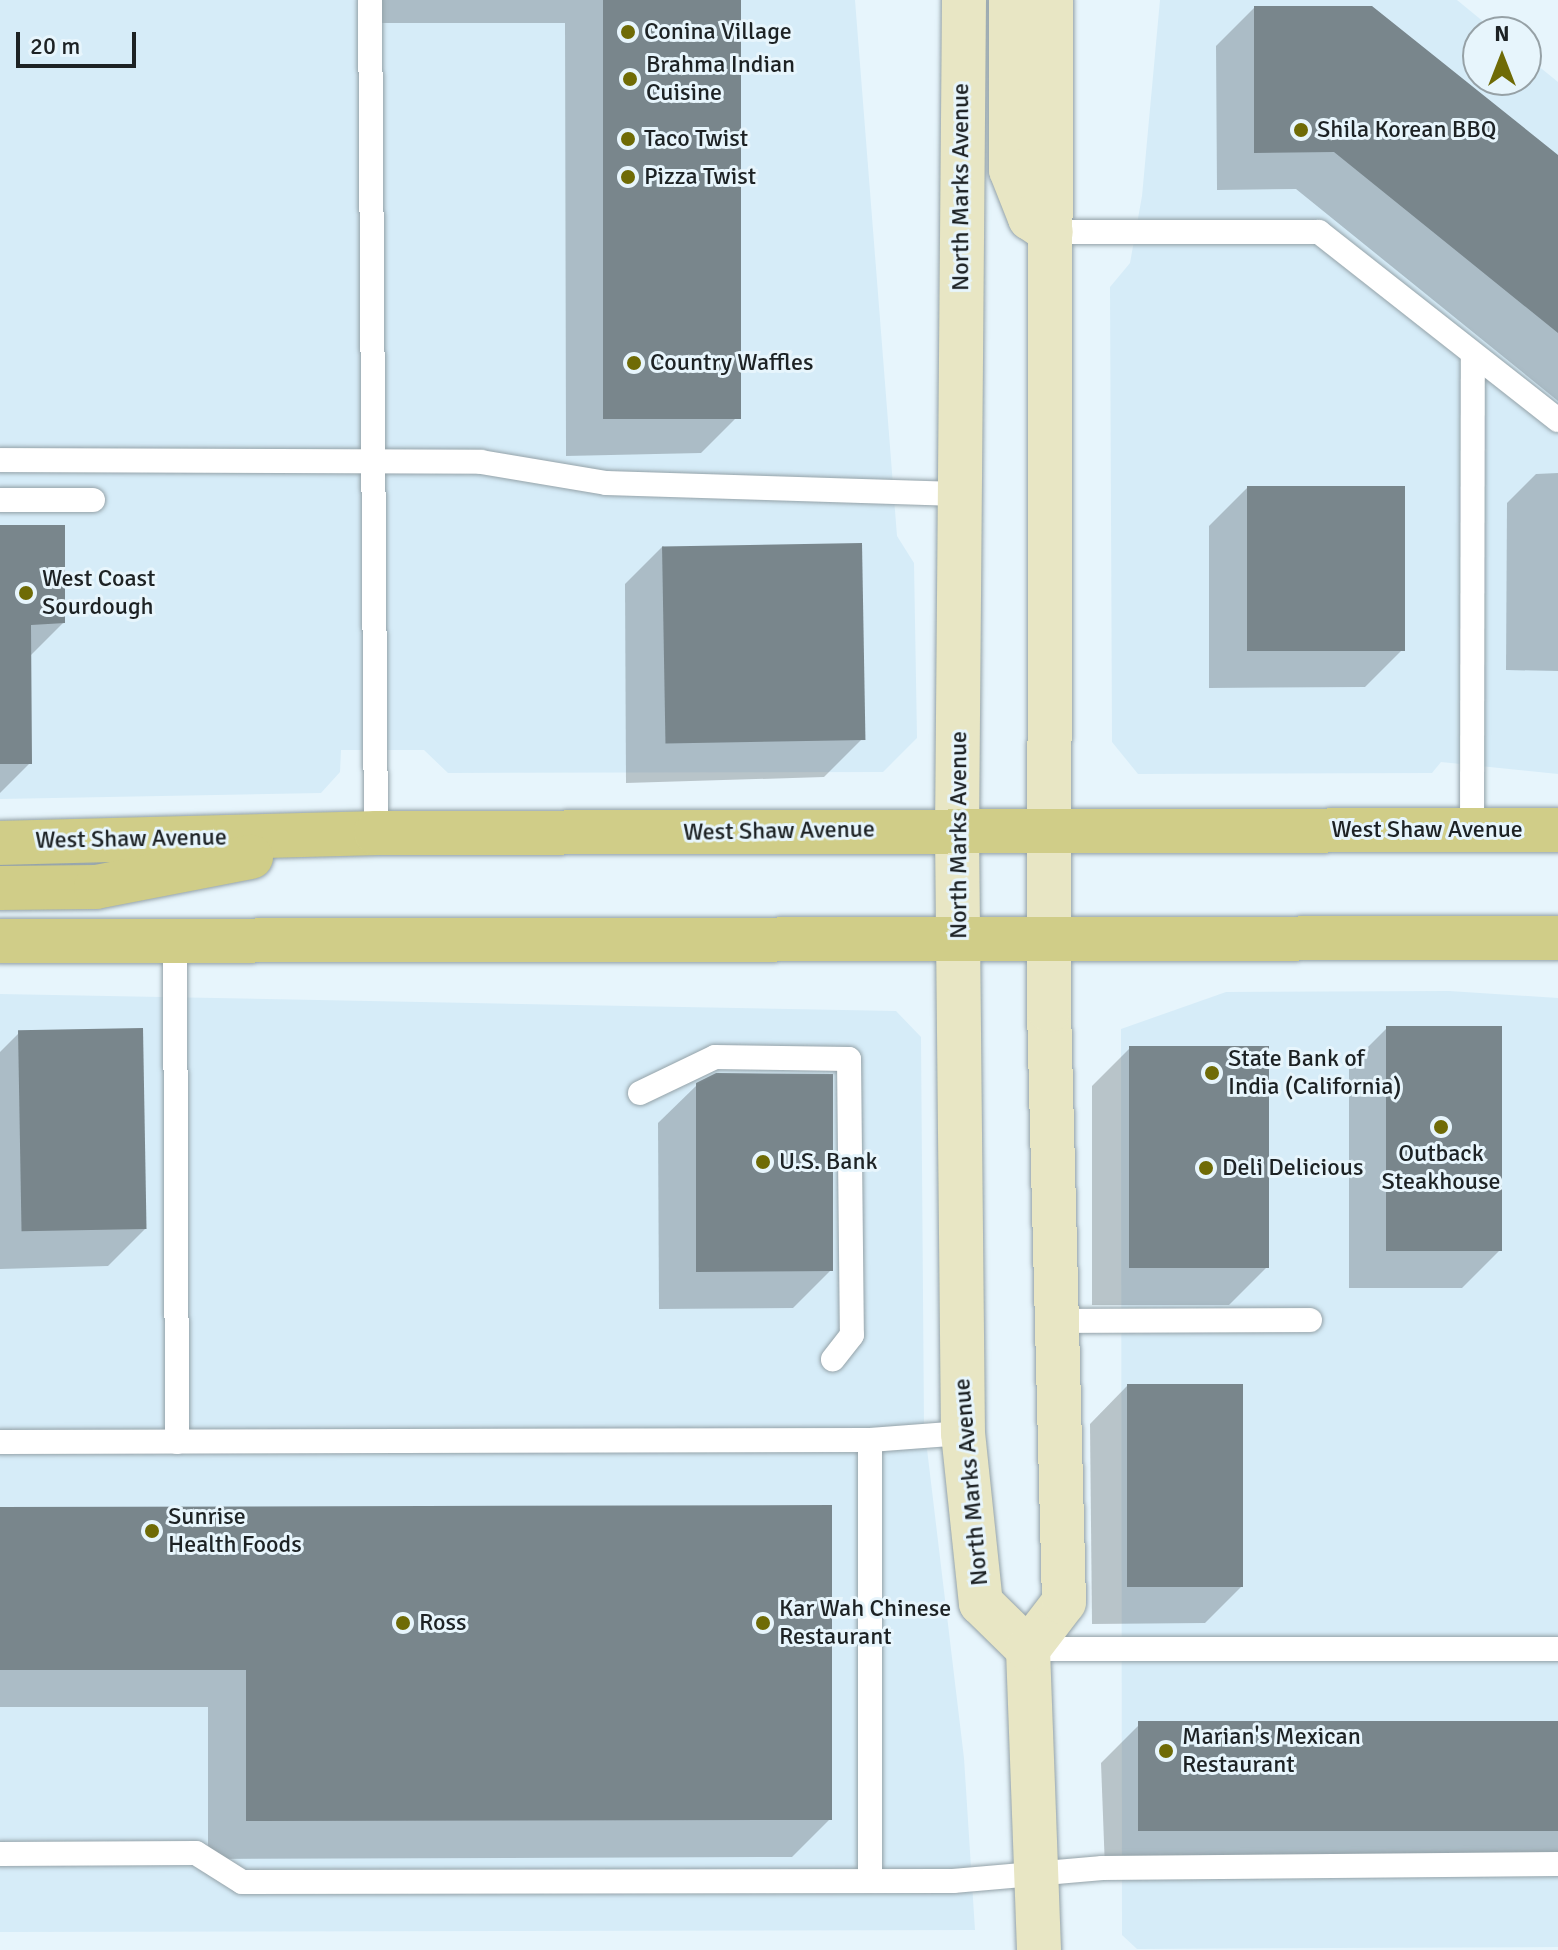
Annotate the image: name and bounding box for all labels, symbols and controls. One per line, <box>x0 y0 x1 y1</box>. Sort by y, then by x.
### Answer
scale bar <box>20 16 140 66</box>
north arrow <box>1462 16 1542 96</box>
place label: Conina Village <box>644 18 792 46</box>
text: N <box>1494 20 1510 47</box>
marker: Conina Village <box>619 23 637 41</box>
text: 20 m <box>30 31 80 61</box>
place label: Brahma Indian Cuisine <box>646 51 795 107</box>
marker: Brahma Indian Cuisine <box>621 70 639 88</box>
street label: North Marks Avenue <box>947 83 975 291</box>
place label: Shila Korean BBQ <box>1317 116 1496 144</box>
marker: Shila Korean BBQ <box>1292 121 1310 139</box>
place label: Taco Twist <box>644 125 748 153</box>
marker: Taco Twist <box>619 130 637 148</box>
place label: Pizza Twist <box>644 163 756 191</box>
marker: Pizza Twist <box>619 168 637 186</box>
place label: Country Waffles <box>650 349 813 377</box>
marker: Country Waffles <box>625 354 643 372</box>
place label: West Coast Sourdough <box>42 565 156 621</box>
marker: West Coast Sourdough <box>17 584 35 602</box>
street label: North Marks Avenue <box>945 731 973 939</box>
street label: West Shaw Avenue <box>683 815 875 847</box>
street label: West Shaw Avenue <box>1331 816 1523 844</box>
street label: West Shaw Avenue <box>35 823 227 855</box>
place label: State Bank of India (California) <box>1228 1045 1401 1101</box>
marker: State Bank of India (California) <box>1203 1064 1221 1082</box>
marker: Outback Steakhouse <box>1432 1118 1450 1136</box>
place label: Outback Steakhouse <box>1382 1140 1500 1196</box>
place label: U.S. Bank <box>779 1148 878 1176</box>
marker: U.S. Bank <box>754 1153 772 1171</box>
place label: Deli Delicious <box>1222 1154 1363 1182</box>
marker: Deli Delicious <box>1197 1159 1215 1177</box>
street label: North Marks Avenue <box>948 1377 994 1587</box>
place label: Sunrise Health Foods <box>168 1503 302 1559</box>
marker: Sunrise Health Foods <box>143 1522 161 1540</box>
place label: Kar Wah Chinese Restaurant <box>779 1595 951 1651</box>
place label: Ross <box>419 1609 467 1637</box>
marker: Ross <box>394 1614 412 1632</box>
marker: Kar Wah Chinese Restaurant <box>754 1614 772 1632</box>
place label: Marian's Mexican Restaurant <box>1182 1723 1361 1779</box>
marker: Marian's Mexican Restaurant <box>1157 1742 1175 1760</box>

